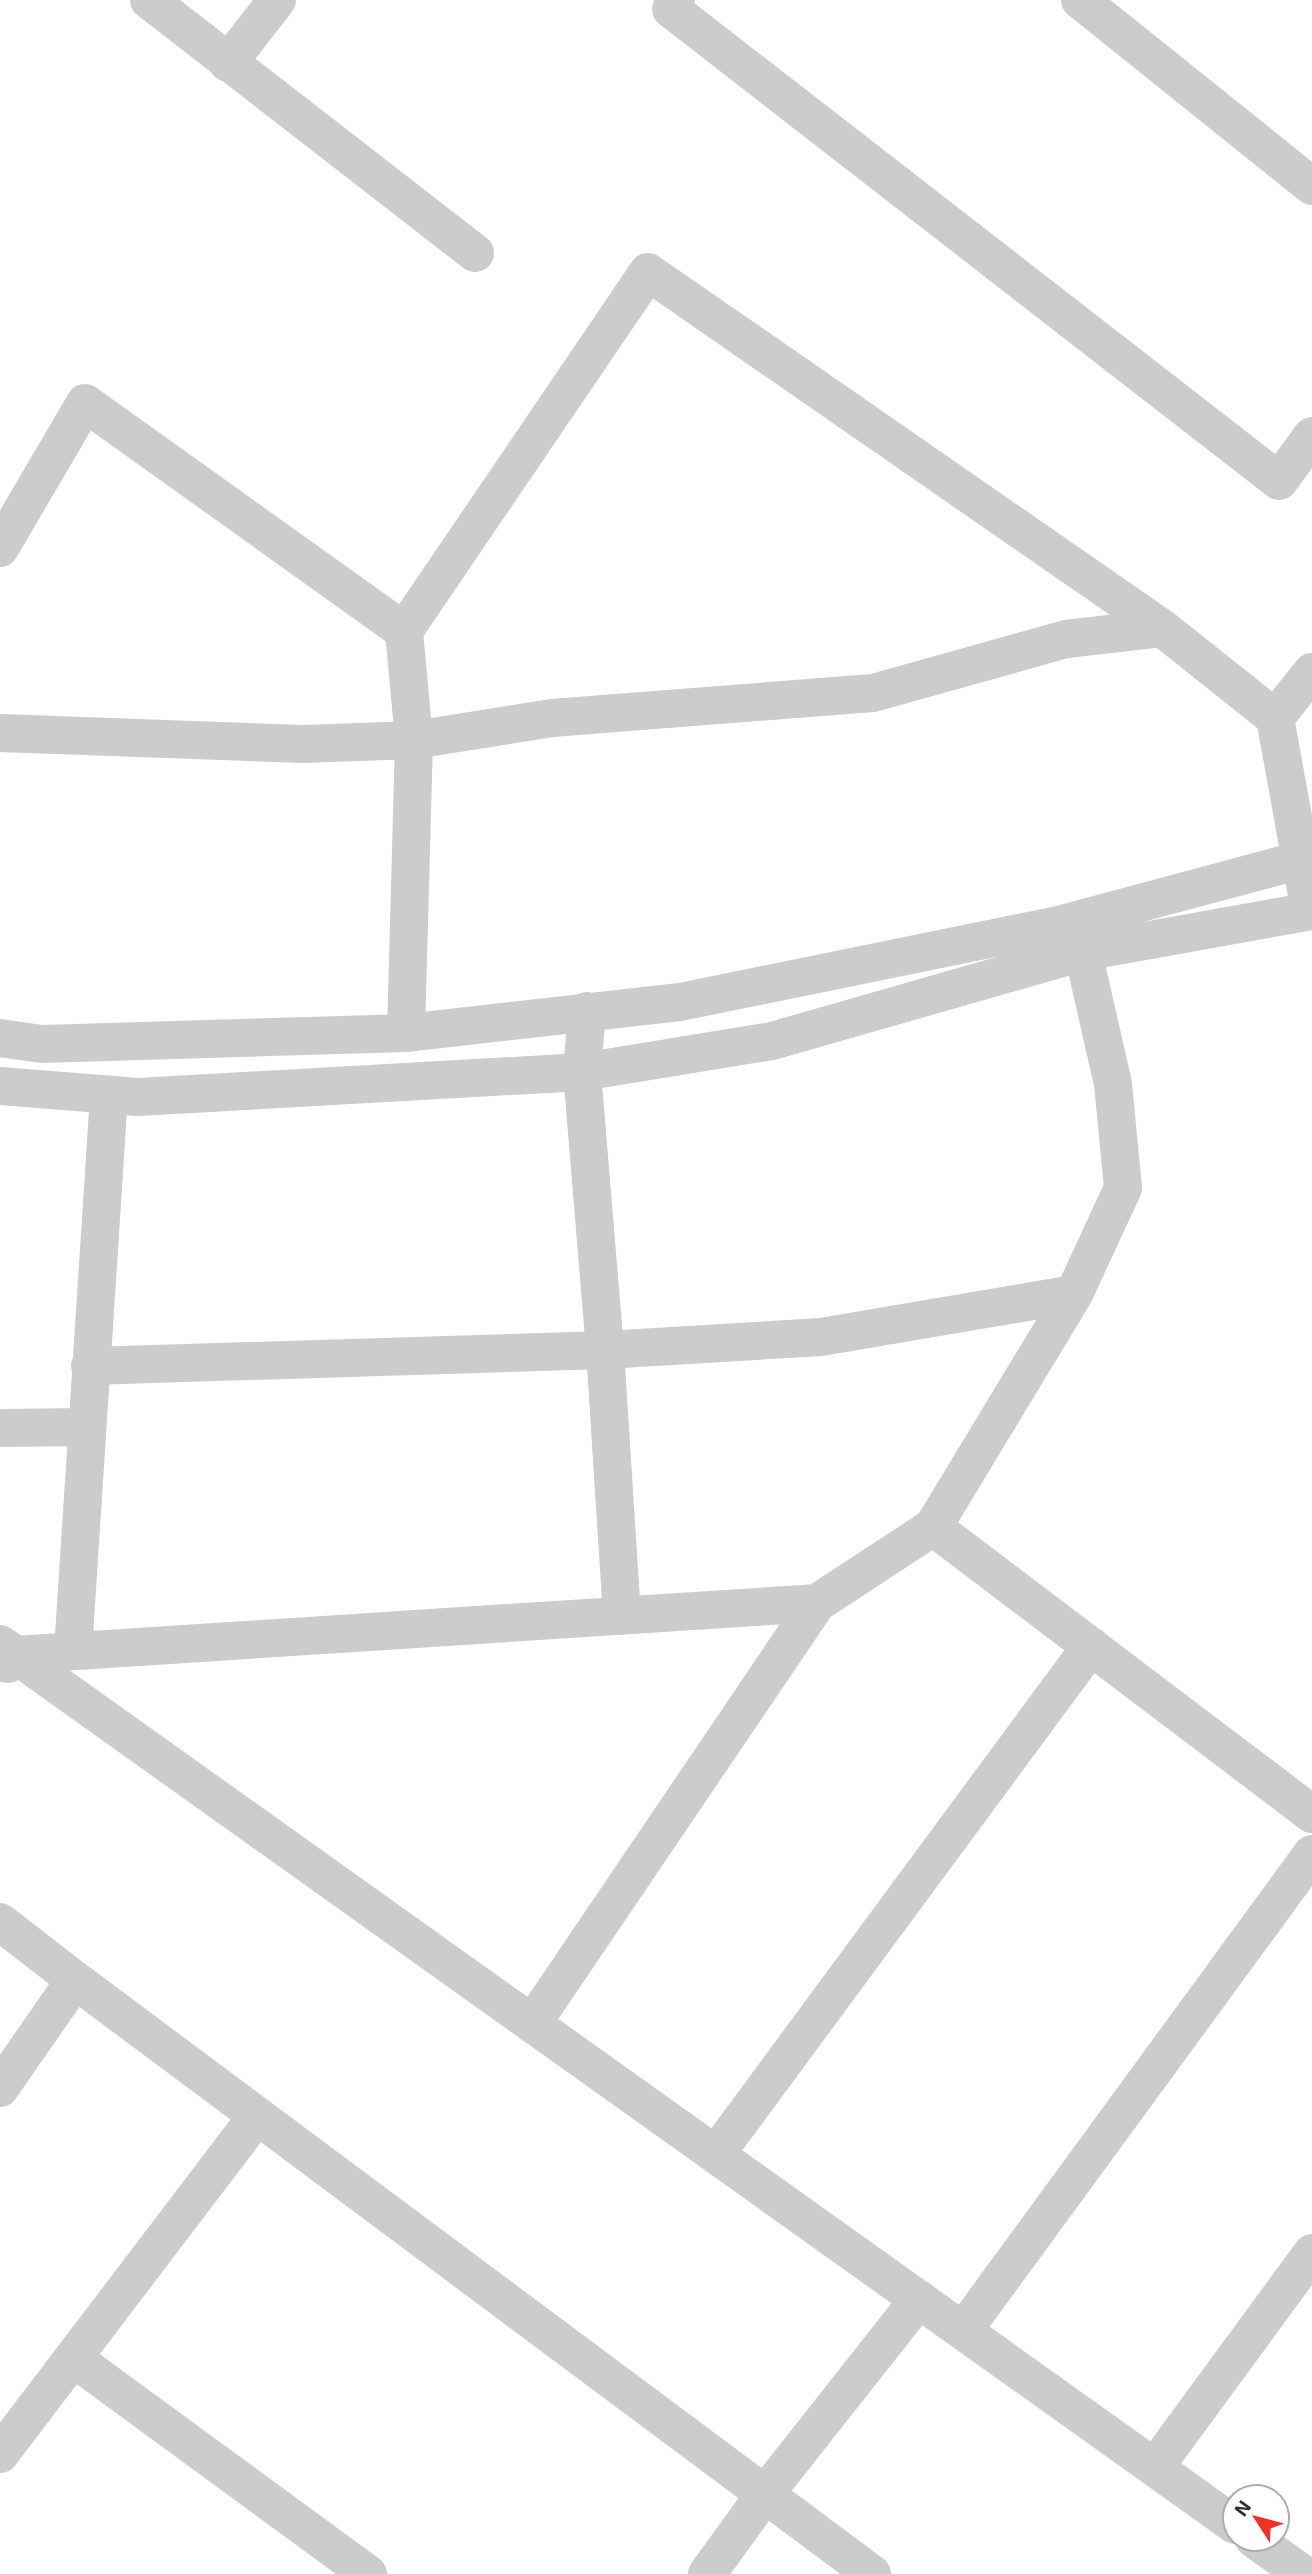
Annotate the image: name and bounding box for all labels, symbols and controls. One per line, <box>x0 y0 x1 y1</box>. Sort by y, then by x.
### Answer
north arrow <box>1221 2483 1291 2553</box>
text: N <box>1229 2495 1255 2520</box>

